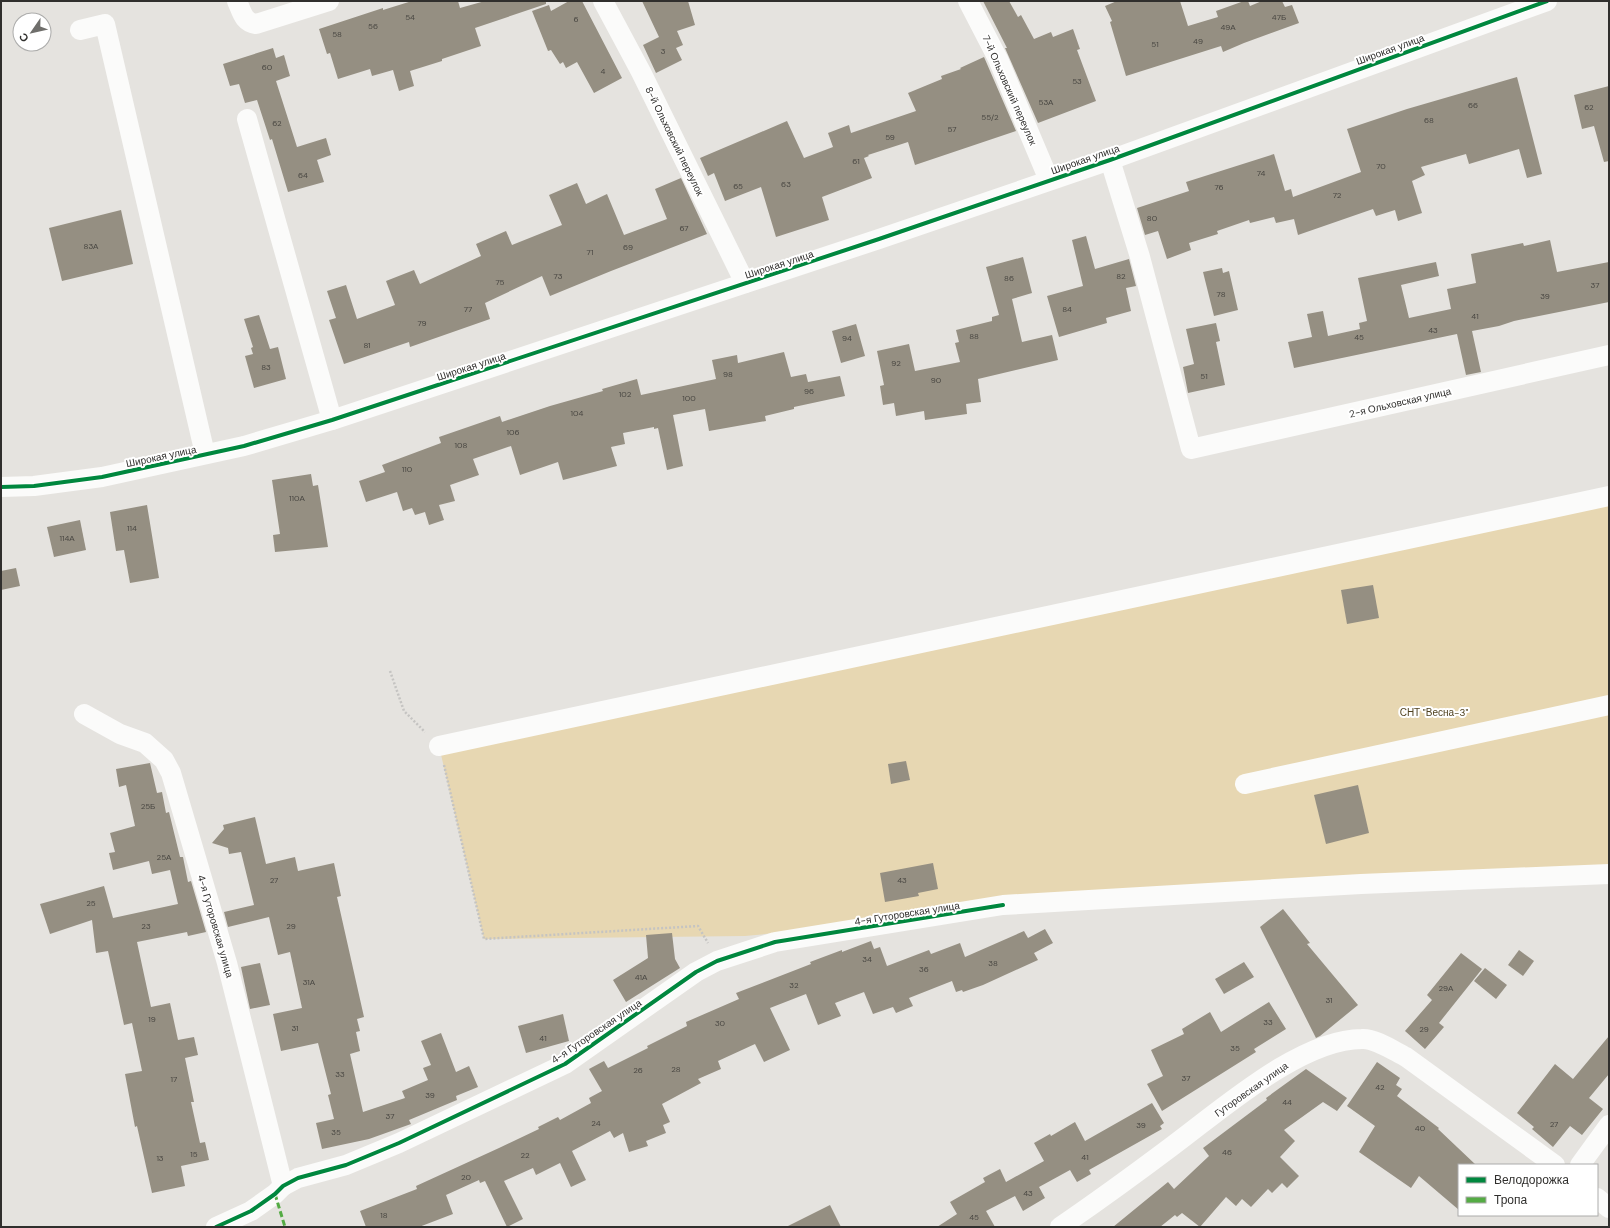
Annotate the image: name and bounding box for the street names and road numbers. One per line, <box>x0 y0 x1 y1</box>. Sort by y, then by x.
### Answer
street label: Широкая улица <box>1354 31 1426 68</box>
street label: 7-й Ольховский переулок <box>979 33 1040 148</box>
street label: 8-й Ольховский переулок <box>642 84 707 199</box>
street label: Широкая улица <box>1049 142 1122 177</box>
street label: Широкая улица <box>743 247 816 282</box>
street label: Широкая улица <box>435 349 508 384</box>
street label: 2-я Ольховская улица <box>1348 384 1453 421</box>
street label: Широкая улица <box>125 443 198 470</box>
street label: 4-я Гуторовская улица <box>195 873 237 979</box>
street label: 4-я Гуторовская улица <box>854 899 961 928</box>
street label: 4-я Гуторовская улица <box>549 996 644 1067</box>
street label: Гуторовская улица <box>1212 1059 1291 1120</box>

